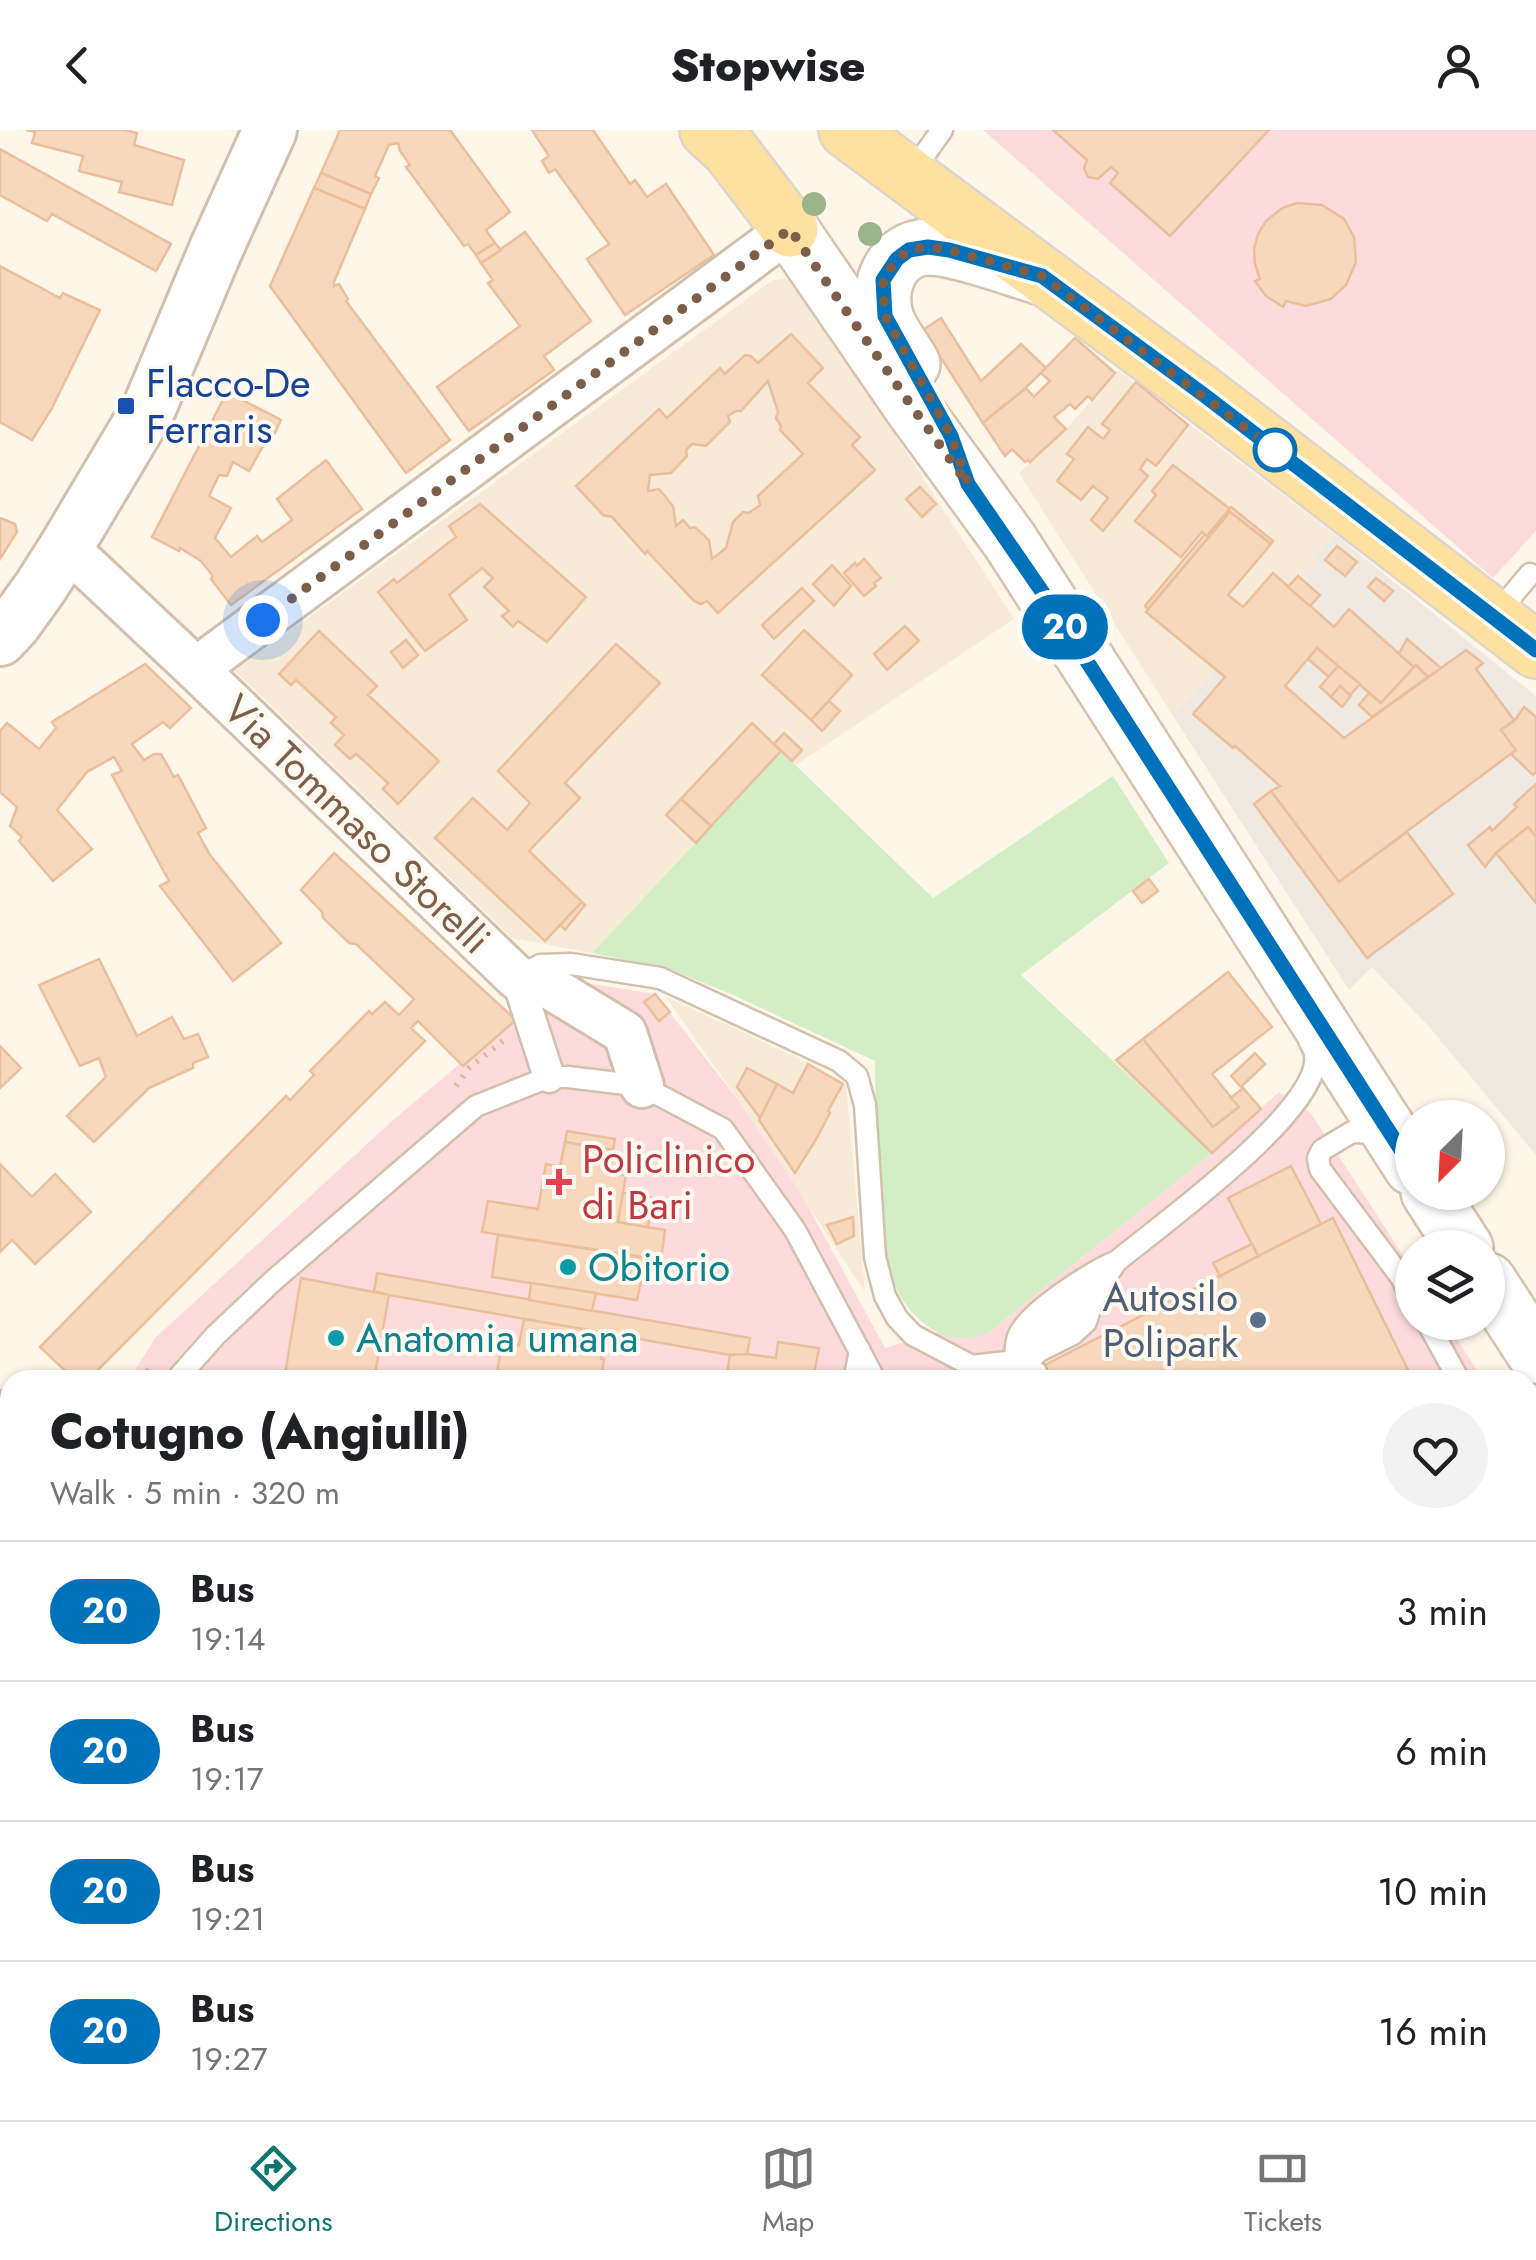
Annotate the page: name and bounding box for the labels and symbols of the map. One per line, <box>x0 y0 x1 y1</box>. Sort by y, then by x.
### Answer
place label: Flacco-De Ferraris <box>146 354 311 458</box>
marker: Flacco-De Ferraris <box>115 395 137 417</box>
unlabelled marker <box>1254 429 1296 471</box>
line badge: 20 <box>1020 594 1110 660</box>
your location <box>238 595 288 645</box>
street label: Via Tommaso Storelli <box>210 681 504 967</box>
north arrow <box>1395 1100 1505 1210</box>
place label: Policlinico di Bari <box>582 1130 755 1234</box>
marker: Policlinico di Bari <box>546 1169 572 1195</box>
place label: Obitorio <box>588 1238 730 1296</box>
marker: Obitorio <box>557 1256 579 1278</box>
place label: Autosilo Polipark <box>1102 1268 1238 1372</box>
place label: Anatomia umana <box>356 1309 639 1367</box>
marker: Autosilo Polipark <box>1247 1309 1269 1331</box>
marker: Anatomia umana <box>325 1327 347 1349</box>

